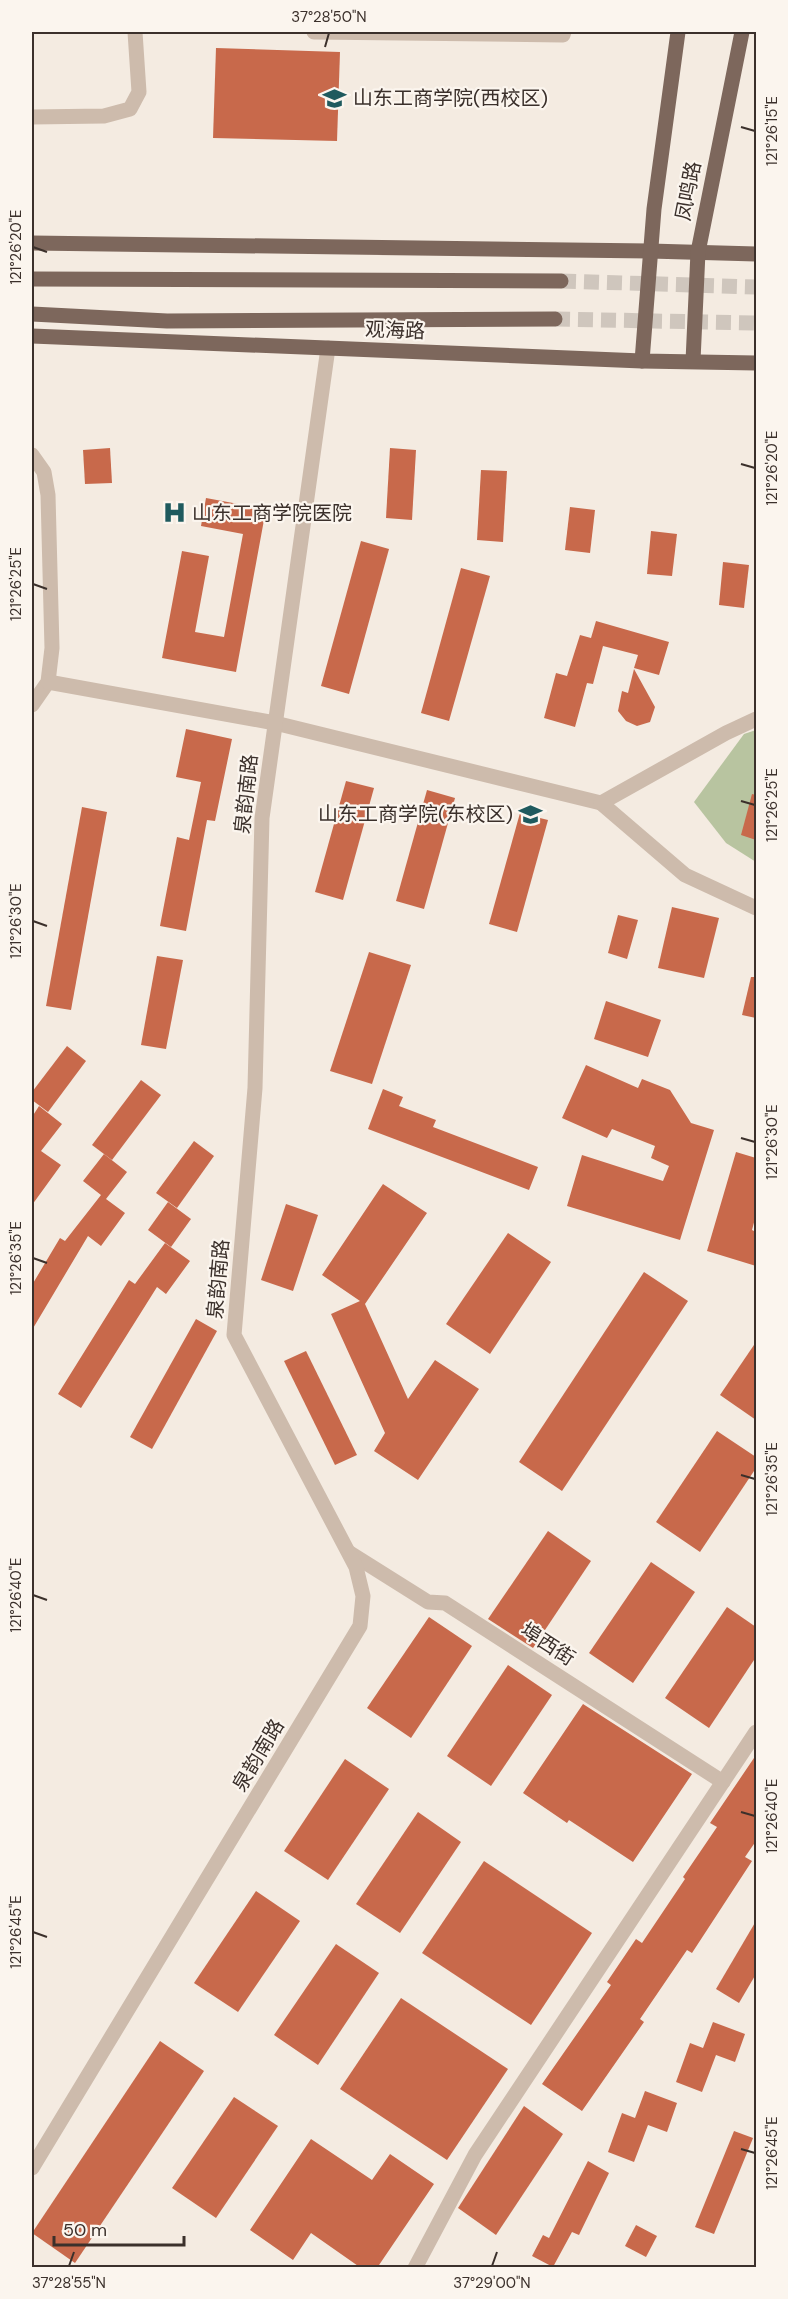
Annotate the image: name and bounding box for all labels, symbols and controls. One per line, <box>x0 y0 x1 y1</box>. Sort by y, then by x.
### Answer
text: 37°28'50"N <box>291 7 367 27</box>
school or university icon: 山东工商学院(西校区) <box>322 85 348 111</box>
place label: 山东工商学院(西校区) <box>353 85 548 111</box>
text: 121°26'15"E <box>762 96 782 166</box>
street label: 凤鸣路 <box>670 159 706 223</box>
text: 121°26'20"E <box>6 209 26 285</box>
street label: 观海路 <box>365 316 425 344</box>
text: 121°26'20"E <box>762 430 782 506</box>
hospital icon: 山东工商学院医院 <box>161 500 187 526</box>
place label: 山东工商学院医院 <box>192 500 352 526</box>
text: 121°26'25"E <box>6 547 26 621</box>
street label: 泉韵南路 <box>229 753 263 835</box>
text: 121°26'25"E <box>762 768 782 842</box>
place label: 山东工商学院(东校区) <box>318 801 513 827</box>
school or university icon: 山东工商学院(东校区) <box>518 801 544 827</box>
text: 121°26'30"E <box>6 883 26 959</box>
text: 121°26'30"E <box>762 1104 782 1180</box>
text: 121°26'35"E <box>6 1221 26 1295</box>
street label: 泉韵南路 <box>202 1238 234 1320</box>
text: 121°26'35"E <box>762 1442 782 1516</box>
text: 121°26'40"E <box>6 1557 26 1633</box>
street label: 埠西街 <box>516 1617 580 1671</box>
street label: 泉韵南路 <box>226 1714 290 1796</box>
text: 121°26'40"E <box>762 1778 782 1854</box>
text: 121°26'45"E <box>6 1895 26 1969</box>
text: 121°26'45"E <box>762 2116 782 2190</box>
scale bar <box>54 2209 184 2247</box>
text: 50 m <box>63 2218 107 2242</box>
text: 37°28'55"N <box>32 2273 106 2293</box>
text: 37°29'00"N <box>453 2273 531 2293</box>

